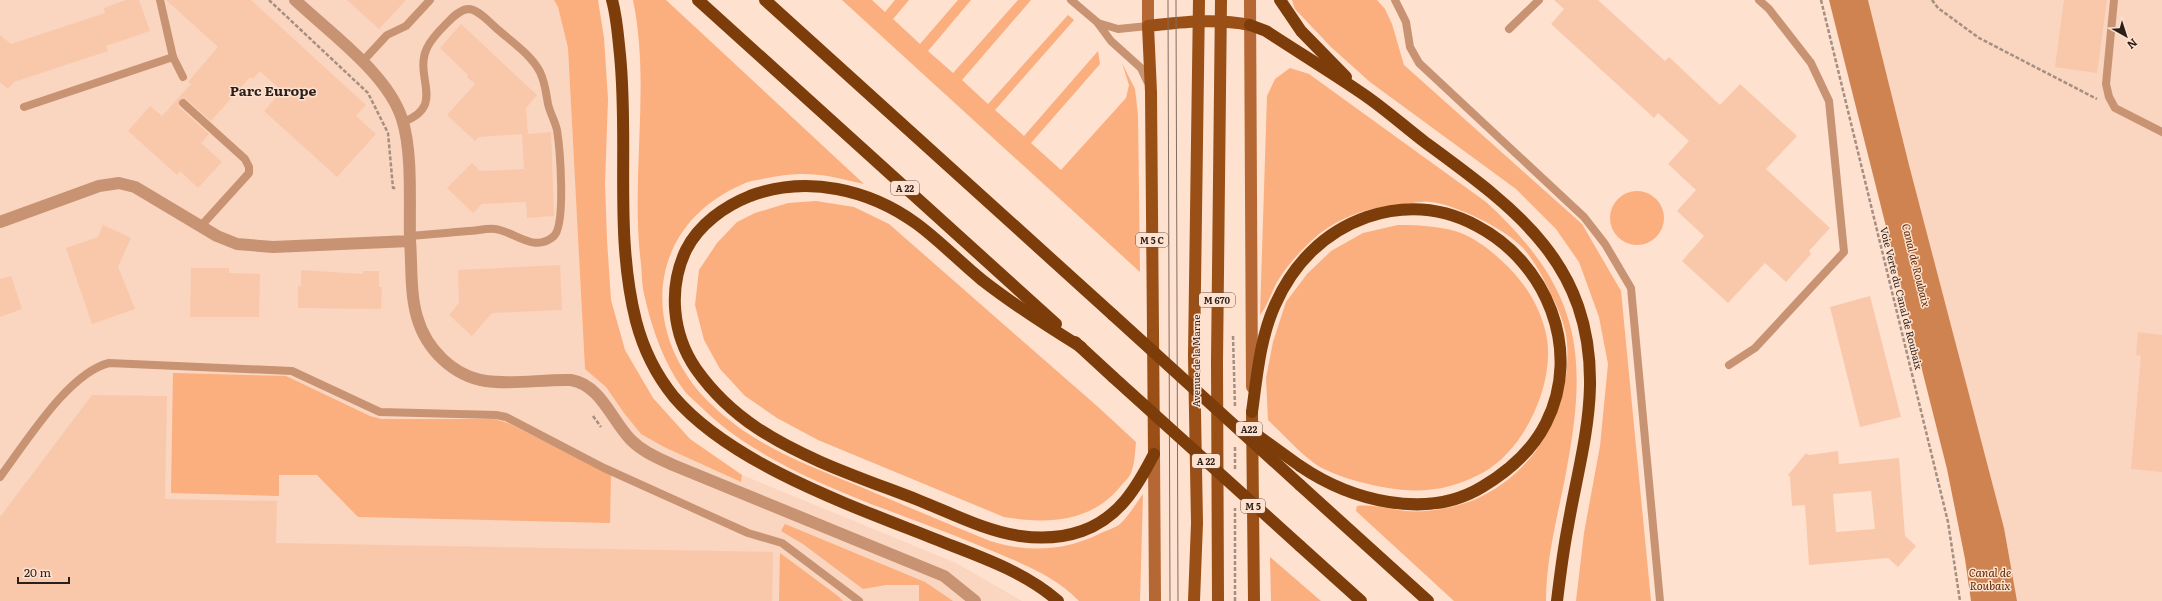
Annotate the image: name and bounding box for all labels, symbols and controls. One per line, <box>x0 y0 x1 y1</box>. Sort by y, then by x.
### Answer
north arrow <box>2106 16 2146 56</box>
text: N <box>2124 35 2142 54</box>
district label: Parc Europe <box>230 80 316 100</box>
road number: A 22 <box>891 181 919 195</box>
water label: Canal de Roubaix <box>1899 222 1935 309</box>
street label: Voie Verte du Canal de Roubaix <box>1877 225 1927 371</box>
road number: M 5 C <box>1136 233 1168 247</box>
road number: M 670 <box>1199 293 1235 307</box>
street label: Avenue de la Marne <box>1188 315 1203 407</box>
road number: A22 <box>1236 422 1262 436</box>
road number: A 22 <box>1192 454 1220 468</box>
road number: M 5 <box>1241 499 1265 513</box>
scale bar <box>18 559 69 585</box>
text: 20 m <box>24 563 51 581</box>
water label: Canal de Roubaix <box>1969 564 2011 593</box>

